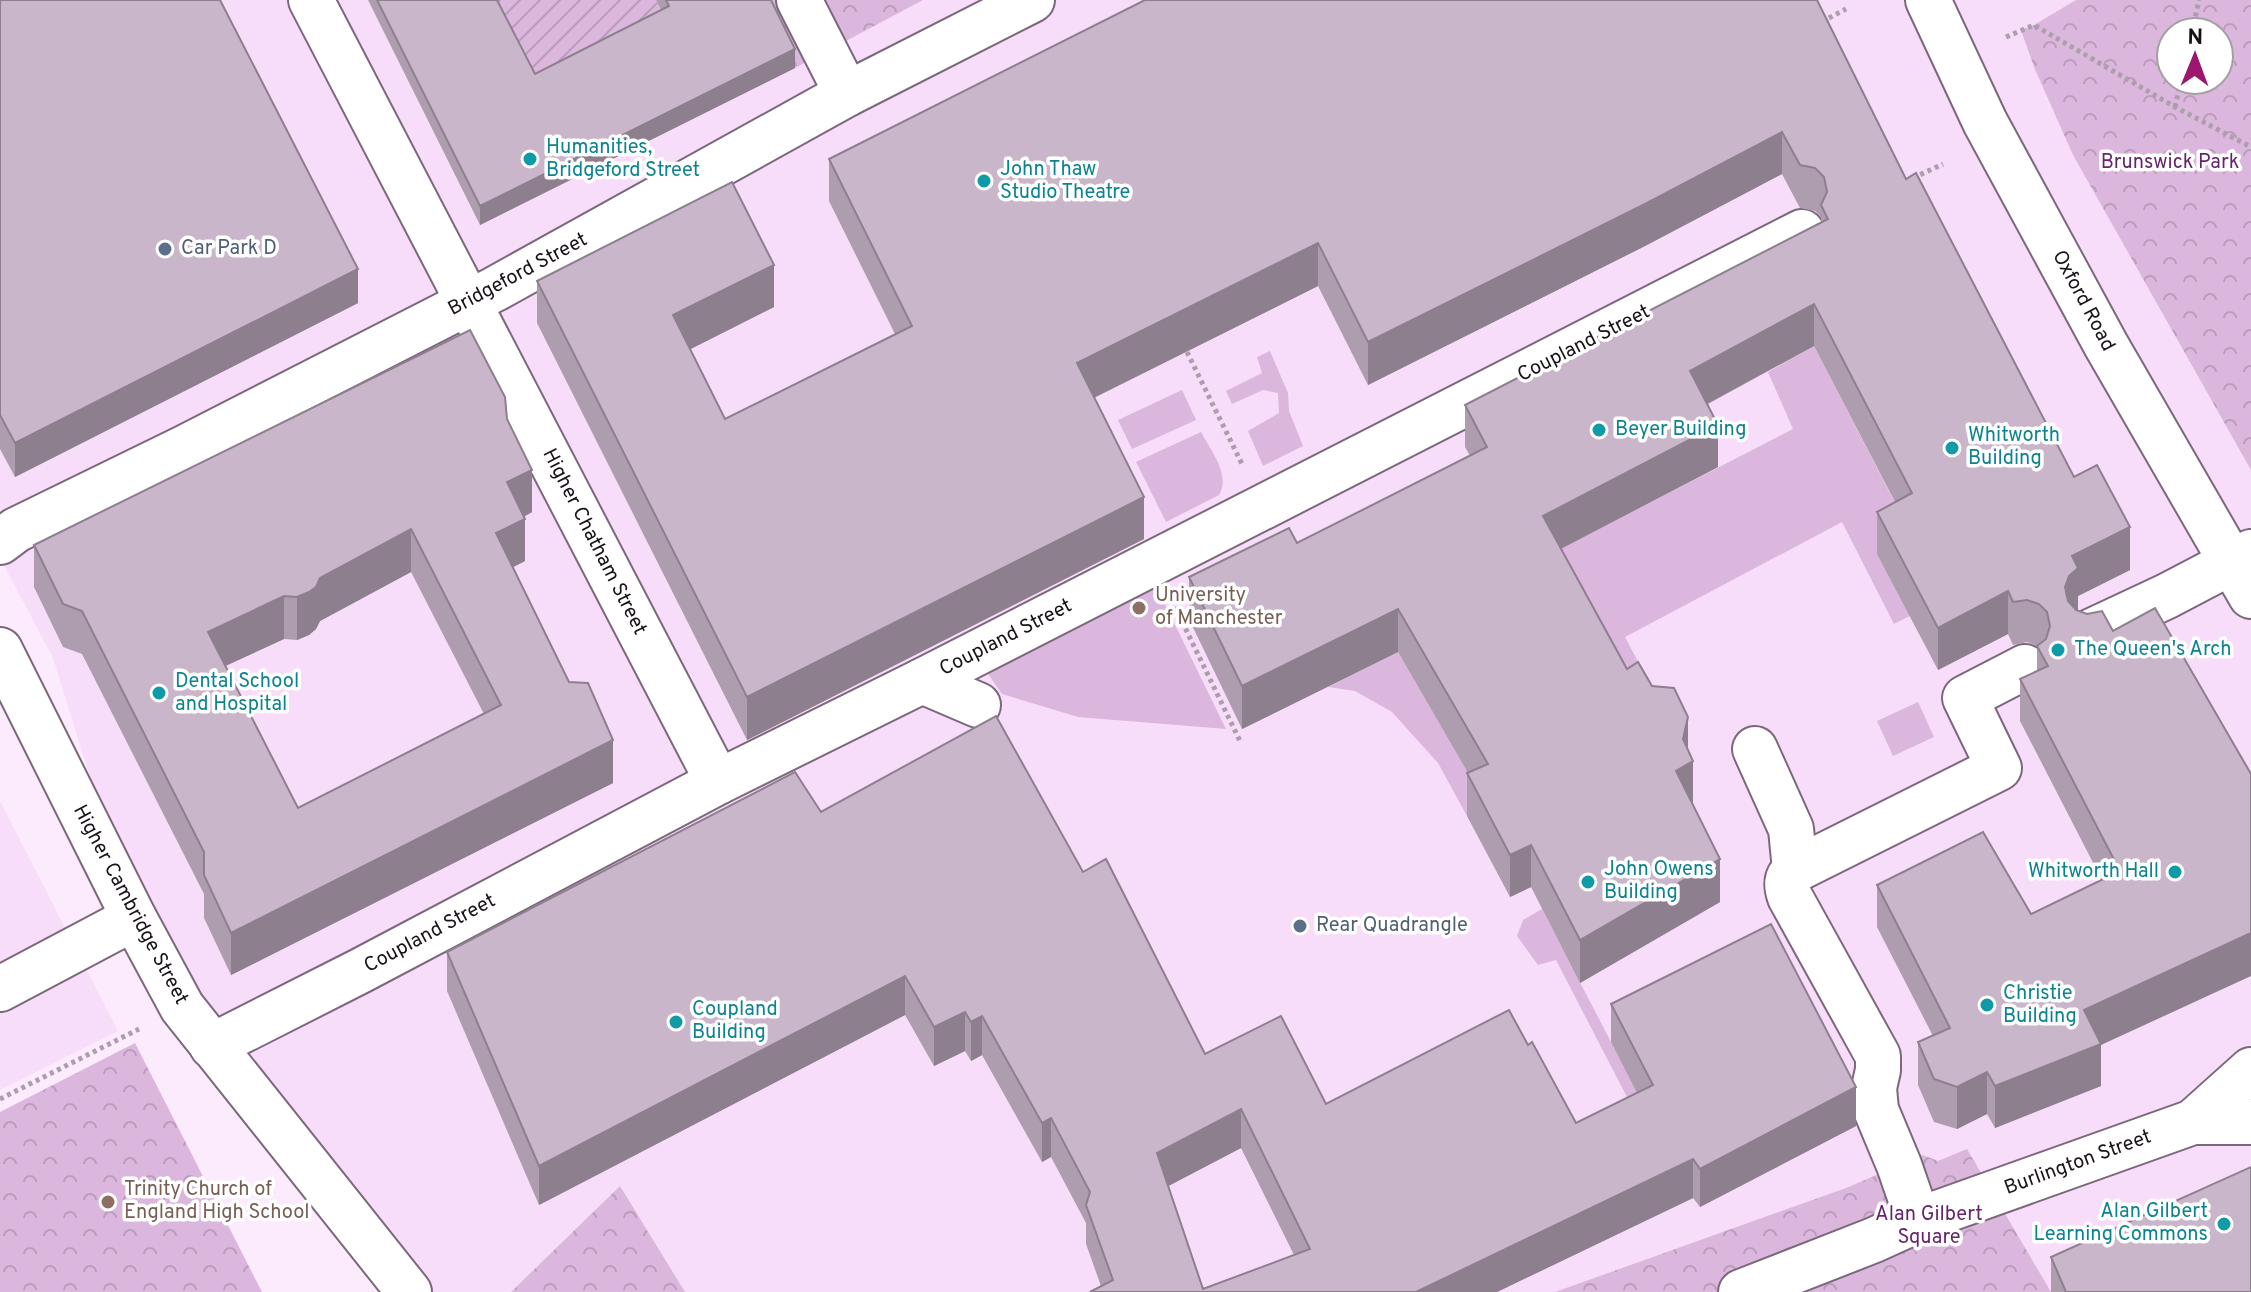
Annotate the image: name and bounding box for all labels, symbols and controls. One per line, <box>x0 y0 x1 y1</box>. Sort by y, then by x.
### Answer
north arrow <box>2155 16 2235 96</box>
text: N <box>2187 25 2203 52</box>
place label: Humanities, Bridgeford Street <box>546 135 700 184</box>
marker: Humanities, Bridgeford Street <box>521 150 539 168</box>
park label: Brunswick Park <box>2101 150 2239 176</box>
place label: John Thaw Studio Theatre <box>1000 157 1130 206</box>
marker: John Thaw Studio Theatre <box>975 172 993 190</box>
street label: Bridgeford Street <box>444 227 592 323</box>
place label: Car Park D <box>181 236 277 262</box>
marker: Car Park D <box>156 240 174 258</box>
street label: Oxford Road <box>2045 246 2121 356</box>
street label: Coupland Street <box>1513 299 1655 389</box>
place label: Beyer Building <box>1615 417 1746 443</box>
marker: Beyer Building <box>1590 421 1608 439</box>
place label: Whitworth Building <box>1968 423 2060 472</box>
marker: Whitworth Building <box>1943 439 1961 457</box>
street label: Higher Chatham Street <box>536 444 652 640</box>
place label: University of Manchester <box>1155 583 1283 632</box>
street label: Coupland Street <box>935 593 1077 683</box>
marker: University of Manchester <box>1130 599 1148 617</box>
place label: The Queen's Arch <box>2074 637 2231 663</box>
marker: The Queen's Arch <box>2049 641 2067 659</box>
place label: Dental School and Hospital <box>175 669 299 718</box>
marker: Dental School and Hospital <box>150 684 168 702</box>
street label: Higher Cambridge Street <box>66 801 194 1009</box>
place label: John Owens Building <box>1604 857 1714 906</box>
place label: Whitworth Hall <box>2028 859 2159 885</box>
marker: Whitworth Hall <box>2166 863 2184 881</box>
marker: John Owens Building <box>1579 873 1597 891</box>
street label: Coupland Street <box>360 888 500 980</box>
place label: Rear Quadrangle <box>1316 913 1468 939</box>
marker: Rear Quadrangle <box>1291 917 1309 935</box>
place label: Christie Building <box>2003 981 2077 1030</box>
marker: Christie Building <box>1978 996 1996 1014</box>
place label: Coupland Building <box>692 997 778 1046</box>
marker: Coupland Building <box>667 1013 685 1031</box>
street label: Burlington Street <box>2001 1124 2155 1202</box>
place label: Trinity Church of England High School <box>124 1177 310 1226</box>
marker: Trinity Church of England High School <box>99 1193 117 1211</box>
place label: Alan Gilbert Learning Commons <box>2034 1199 2208 1248</box>
park label: Alan Gilbert Square <box>1875 1202 1983 1251</box>
marker: Alan Gilbert Learning Commons <box>2215 1215 2233 1233</box>

